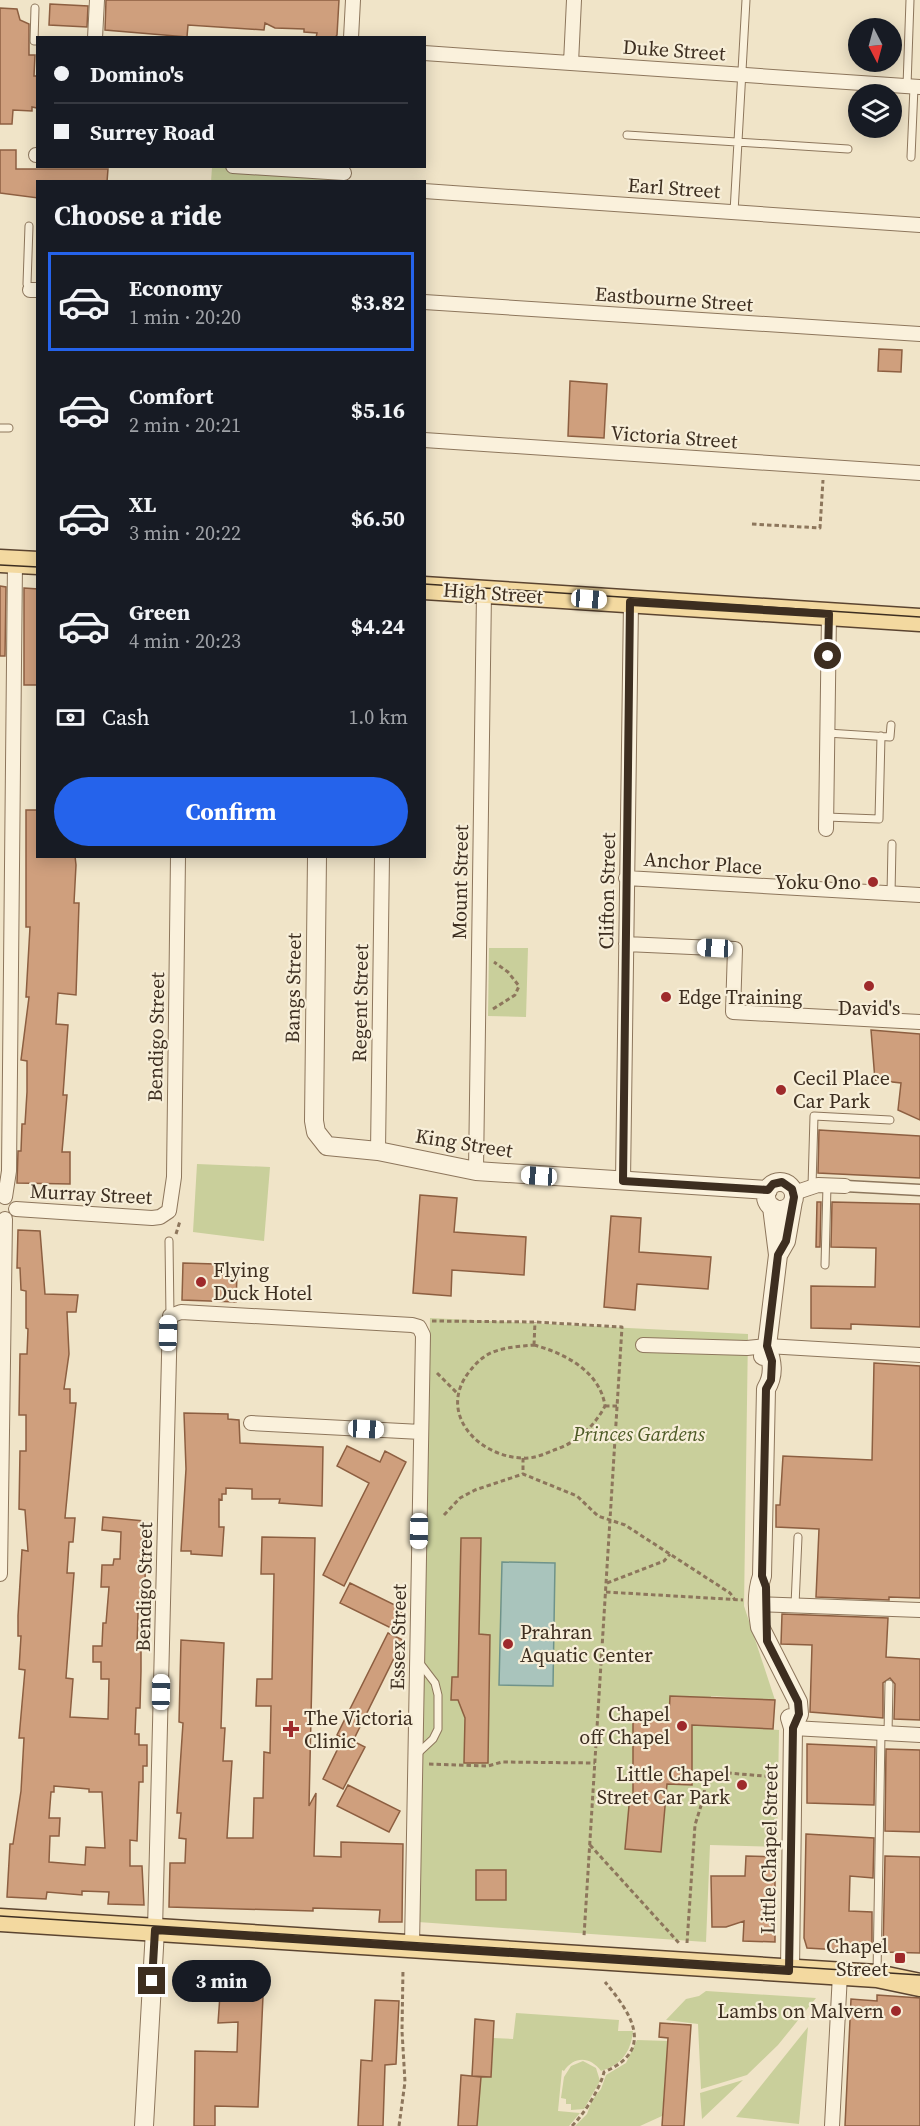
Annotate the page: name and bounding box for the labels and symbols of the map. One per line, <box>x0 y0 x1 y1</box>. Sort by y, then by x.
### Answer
north arrow <box>848 18 902 72</box>
street label: Duke Street <box>622 32 727 68</box>
street label: Earl Street <box>627 171 722 205</box>
street label: Eastbourne Street <box>594 280 755 319</box>
street label: Victoria Street <box>610 419 739 455</box>
street label: High Street <box>442 576 544 610</box>
car <box>570 589 608 609</box>
route start <box>814 642 841 669</box>
street label: Mount Street <box>445 824 475 940</box>
street label: Clifton Street <box>592 832 622 950</box>
street label: Anchor Place <box>643 845 763 881</box>
place label: Yoku Ono <box>775 868 861 896</box>
marker: Yoku Ono <box>866 875 880 889</box>
street label: Bangs Street <box>278 932 308 1043</box>
car <box>697 938 733 958</box>
street label: Regent Street <box>345 943 375 1062</box>
street label: Bendigo Street <box>141 971 171 1102</box>
marker: David's <box>862 979 876 993</box>
place label: Edge Training <box>678 983 802 1011</box>
marker: Edge Training <box>659 990 673 1004</box>
place label: David's <box>838 994 900 1022</box>
place label: Cecil Place Car Park <box>793 1064 890 1115</box>
marker: Cecil Place Car Park <box>774 1083 788 1097</box>
street label: King Street <box>413 1121 515 1165</box>
car <box>520 1166 558 1186</box>
street label: Murray Street <box>29 1177 153 1211</box>
place label: Flying Duck Hotel <box>213 1256 312 1307</box>
marker: Flying Duck Hotel <box>194 1275 208 1289</box>
car <box>159 1315 177 1351</box>
car <box>348 1419 384 1439</box>
park label: Princes Gardens <box>572 1420 706 1448</box>
car <box>410 1513 428 1549</box>
street label: Bendigo Street <box>129 1521 159 1652</box>
street label: Essex Street <box>383 1583 413 1690</box>
place label: Prahran Aquatic Center <box>520 1618 653 1669</box>
marker: Prahran Aquatic Center <box>501 1637 515 1651</box>
car <box>152 1674 170 1710</box>
place label: Chapel off Chapel <box>579 1700 670 1751</box>
place label: The Victoria Clinic <box>304 1704 414 1755</box>
marker: Chapel off Chapel <box>675 1719 689 1733</box>
marker: The Victoria Clinic <box>282 1720 300 1738</box>
place label: Little Chapel Street Car Park <box>597 1760 730 1811</box>
street label: Little Chapel Street <box>754 1763 784 1934</box>
marker: Little Chapel Street Car Park <box>735 1778 749 1792</box>
place label: Chapel Street <box>826 1932 888 1983</box>
marker: Chapel Street <box>893 1951 907 1965</box>
callout: 3 min <box>173 1960 272 2002</box>
route end <box>138 1967 165 1994</box>
place label: Lambs on Malvern <box>717 1997 884 2025</box>
marker: Lambs on Malvern <box>889 2004 903 2018</box>

